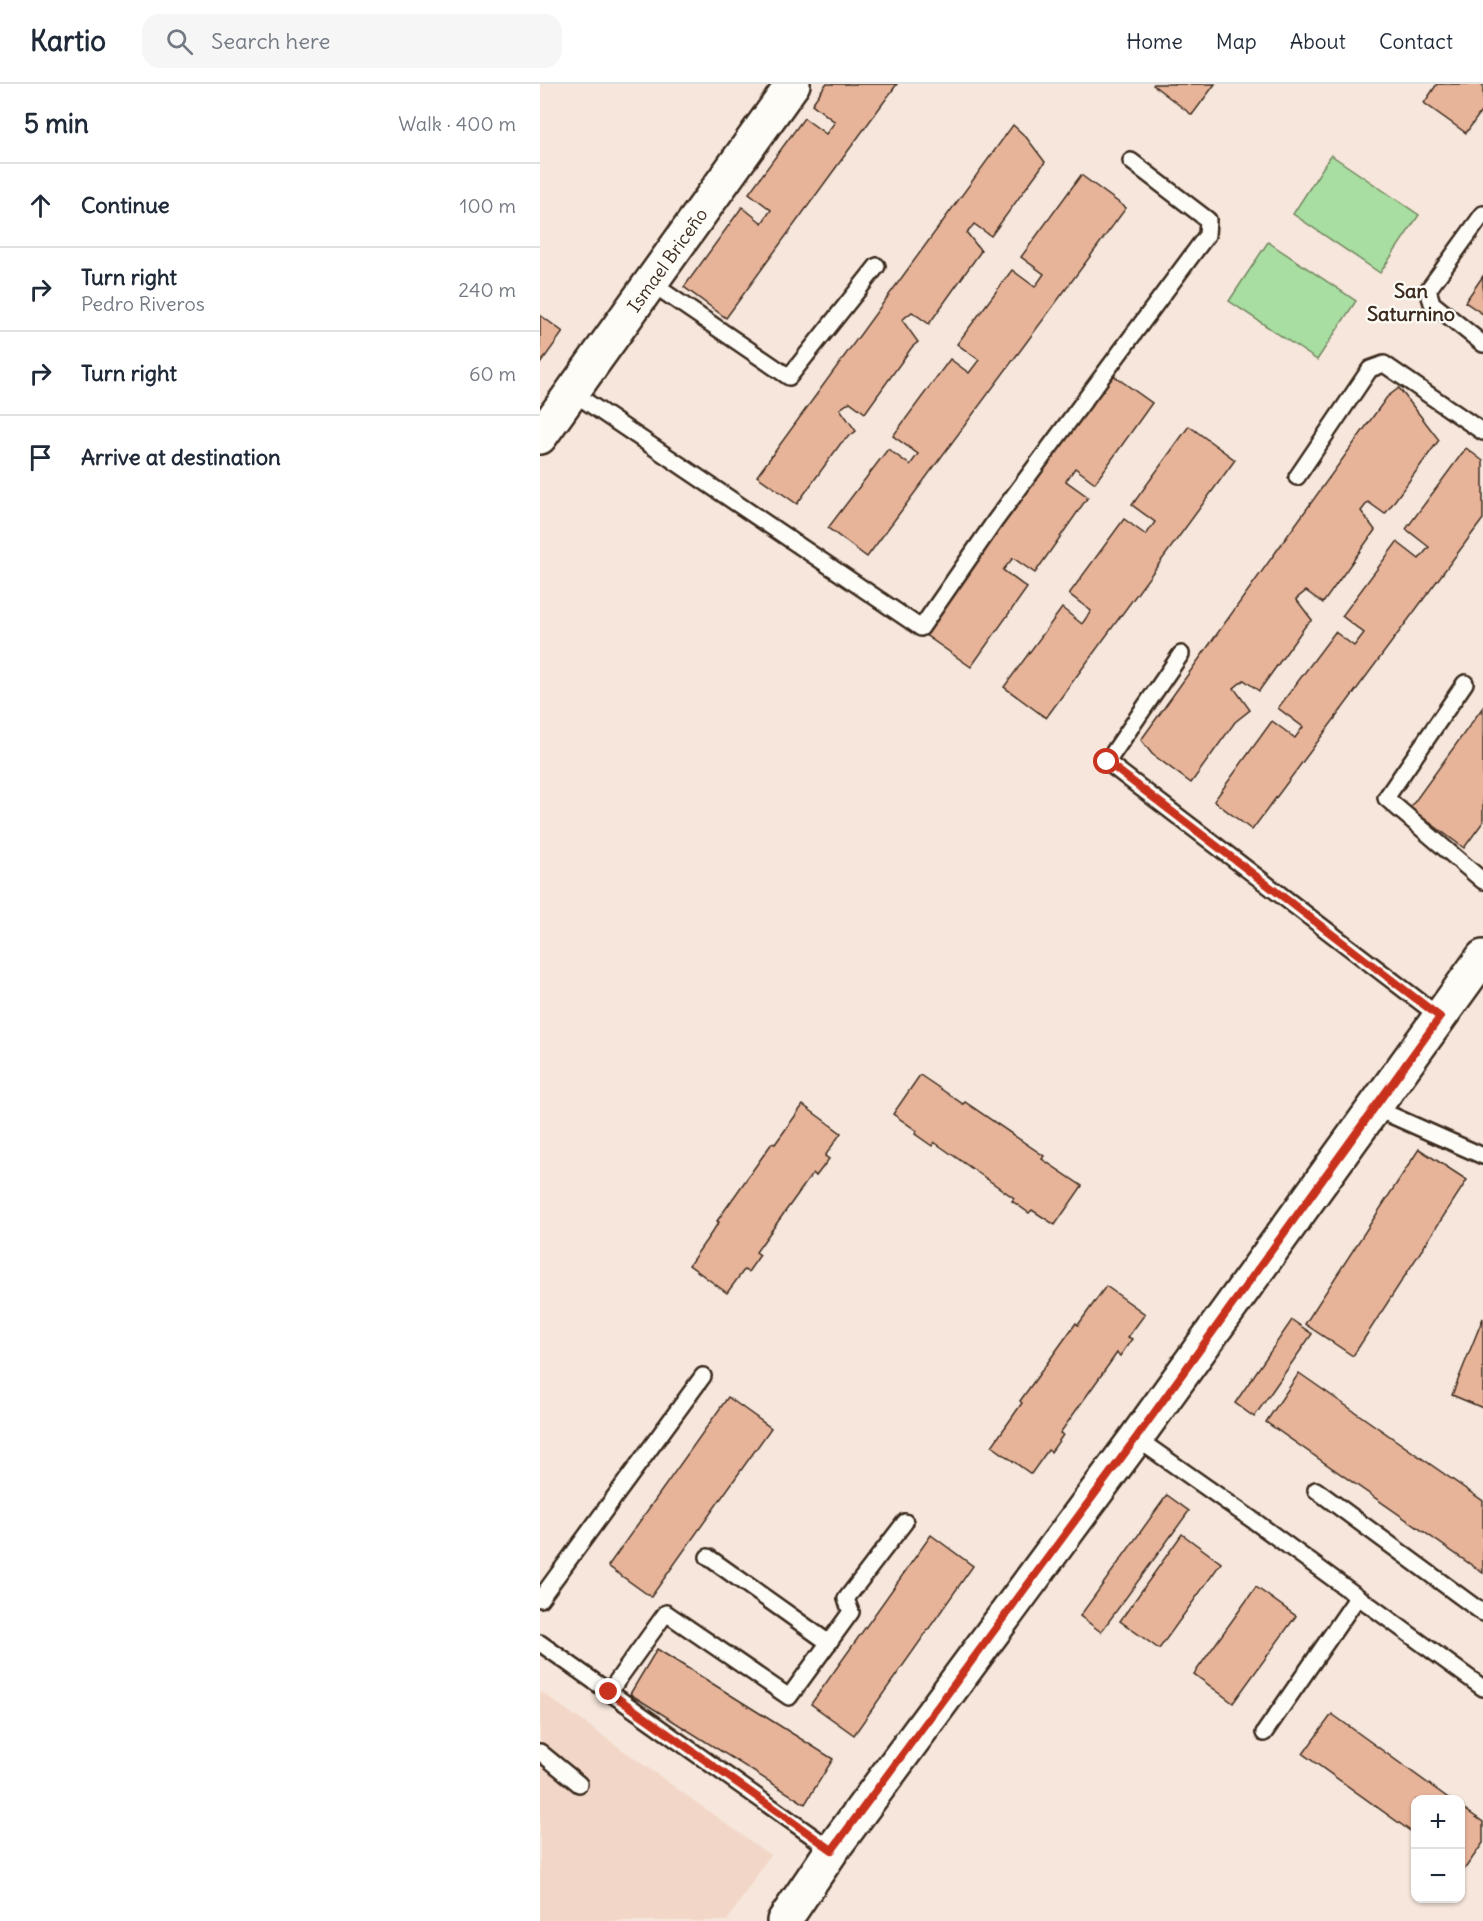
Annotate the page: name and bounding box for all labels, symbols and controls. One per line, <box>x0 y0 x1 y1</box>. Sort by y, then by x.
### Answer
search box <box>142 14 562 68</box>
text: Kartio <box>30 23 106 59</box>
icon: search <box>163 25 196 58</box>
text: Search here <box>211 27 330 55</box>
text: Home <box>1126 28 1183 55</box>
text: Map <box>1216 28 1257 55</box>
text: About <box>1290 28 1346 55</box>
text: Contact <box>1379 28 1453 55</box>
text: 5 min <box>24 107 89 140</box>
text: Walk · 400 m <box>398 111 516 136</box>
icon: ahead <box>24 189 57 222</box>
text: Continue <box>81 191 170 219</box>
text: 100 m <box>459 193 516 218</box>
street label: Ismael Briceño <box>622 203 712 316</box>
text: Turn right <box>81 263 177 291</box>
icon: right <box>24 273 57 306</box>
text: 240 m <box>458 277 516 302</box>
district label: San Saturnino <box>1367 278 1455 326</box>
text: Pedro Riveros <box>81 291 205 316</box>
icon: right <box>24 357 57 390</box>
text: Turn right <box>81 359 177 387</box>
text: 60 m <box>469 361 516 386</box>
icon: arrive <box>24 441 57 474</box>
text: Arrive at destination <box>81 443 281 471</box>
route start <box>1093 748 1119 774</box>
route end <box>595 1678 621 1704</box>
map controls <box>1411 1795 1465 1903</box>
button: + <box>1411 1795 1465 1849</box>
button: − <box>1411 1849 1465 1903</box>

